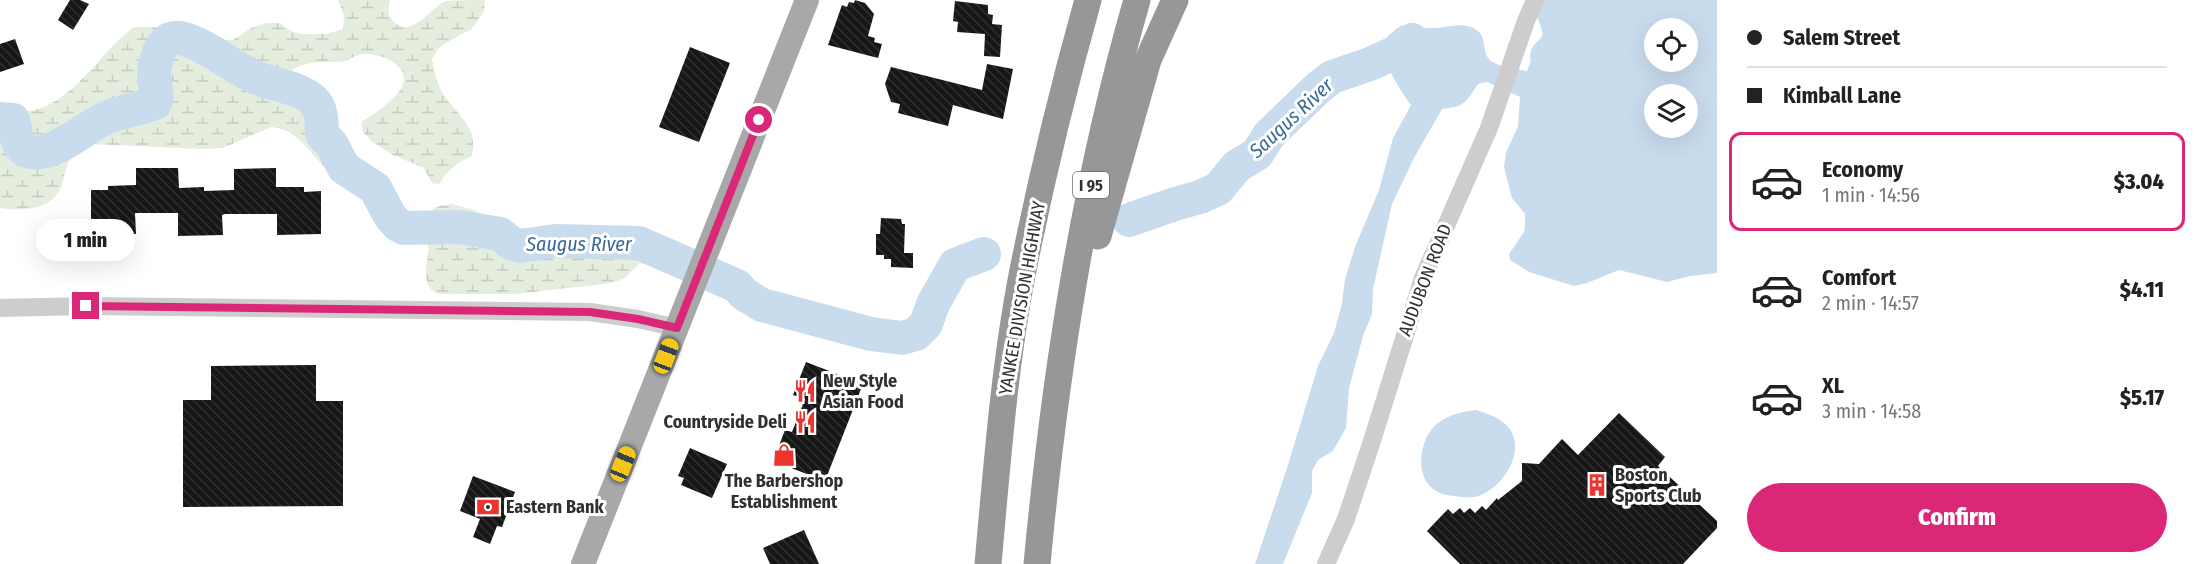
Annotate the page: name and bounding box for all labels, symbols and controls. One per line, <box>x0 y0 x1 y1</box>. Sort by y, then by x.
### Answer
map controls <box>1644 18 1698 138</box>
button: locate <box>1644 18 1698 72</box>
text: Salem Street <box>1783 24 1900 51</box>
water label: Saugus River <box>1244 73 1339 163</box>
text: Kimball Lane <box>1783 82 1901 109</box>
button: layers <box>1644 84 1698 138</box>
route start <box>745 106 772 133</box>
icon: car <box>1750 155 1804 209</box>
text: Economy <box>1822 156 1903 183</box>
text: $3.04 <box>2114 168 2164 195</box>
road number: I 95 <box>1073 172 1109 198</box>
text: 1 min · 14:56 <box>1822 183 1920 207</box>
street label: YANKEE DIVISION HIGHWAY <box>994 199 1050 396</box>
callout: 1 min <box>36 219 136 261</box>
street label: AUDUBON ROAD <box>1394 221 1456 339</box>
text: 1 min <box>64 228 107 252</box>
water label: Saugus River <box>525 232 633 256</box>
icon: car <box>1750 263 1804 317</box>
text: Comfort <box>1822 264 1896 291</box>
text: $4.11 <box>2120 276 2164 303</box>
text: 2 min · 14:57 <box>1822 291 1919 315</box>
route end <box>72 292 99 319</box>
car <box>651 336 681 376</box>
place label: New Style Asian Food <box>822 370 904 413</box>
icon: car <box>1750 371 1804 425</box>
text: XL <box>1822 372 1844 399</box>
restaurant icon: New Style Asian Food <box>792 378 818 404</box>
text: $5.17 <box>2120 384 2164 411</box>
text: 3 min · 14:58 <box>1822 399 1921 423</box>
restaurant icon: Countryside Deli <box>792 409 818 435</box>
place label: Countryside Deli <box>664 411 787 433</box>
shop icon: The Barbershop Establishment <box>771 442 797 468</box>
car <box>608 444 638 484</box>
place label: Boston Sports Club <box>1615 464 1702 507</box>
place label: The Barbershop Establishment <box>725 470 844 513</box>
building icon: Boston Sports Club <box>1584 472 1610 498</box>
button: Confirm <box>1747 483 2167 552</box>
bank icon: Eastern Bank <box>475 494 501 520</box>
place label: Eastern Bank <box>506 496 604 518</box>

